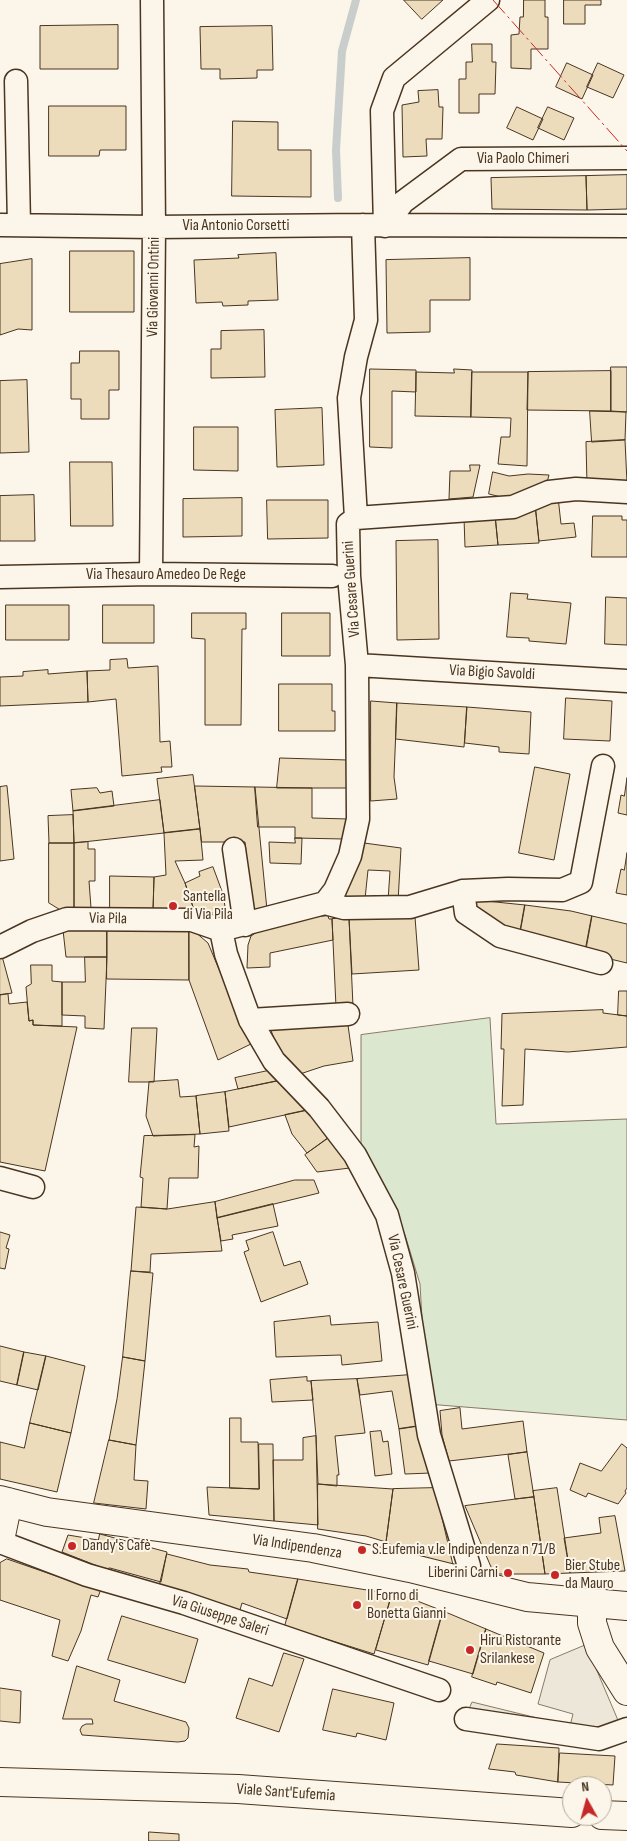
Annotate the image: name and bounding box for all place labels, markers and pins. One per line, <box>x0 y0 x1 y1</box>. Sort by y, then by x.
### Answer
place label: Santella di Via Pila <box>183 887 233 925</box>
marker: Santella di Via Pila <box>167 900 179 912</box>
place label: Dandy's Cafè <box>82 1536 151 1556</box>
marker: Dandy's Cafè <box>66 1540 78 1552</box>
place label: S.Eufemia v.le Indipendenza n 71/B <box>372 1540 556 1560</box>
marker: S.Eufemia v.le Indipendenza n 71/B <box>356 1544 368 1556</box>
place label: Bier Stube da Mauro <box>565 1556 620 1594</box>
place label: Liberini Carni <box>428 1563 498 1583</box>
marker: Liberini Carni <box>502 1567 514 1579</box>
marker: Bier Stube da Mauro <box>549 1569 561 1581</box>
place label: Il Forno di Bonetta Gianni <box>367 1586 446 1624</box>
marker: Il Forno di Bonetta Gianni <box>351 1599 363 1611</box>
place label: Hiru Ristorante Srilankese <box>480 1631 561 1669</box>
marker: Hiru Ristorante Srilankese <box>464 1644 476 1656</box>

